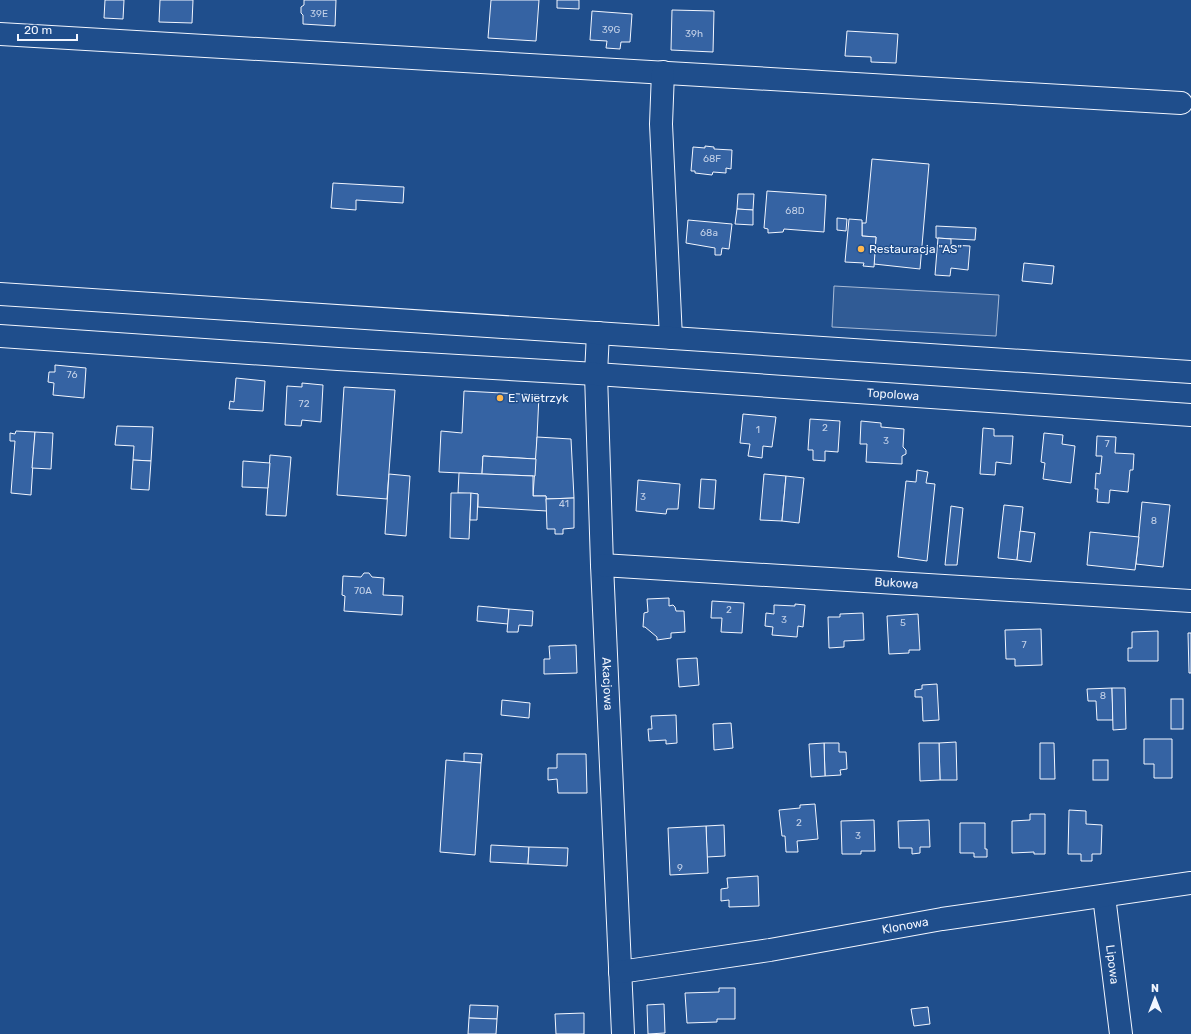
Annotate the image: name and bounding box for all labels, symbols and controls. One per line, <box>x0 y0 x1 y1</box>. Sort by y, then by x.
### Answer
house number: 39E <box>310 8 328 20</box>
scale bar <box>18 16 77 42</box>
text: 20 m <box>24 23 52 37</box>
house number: 39G <box>602 24 621 36</box>
house number: 39h <box>685 28 703 40</box>
house number: 68F <box>703 153 721 165</box>
house number: 68D <box>785 205 805 217</box>
house number: 68a <box>700 227 718 239</box>
place label: Restauracja "AS" <box>869 242 962 256</box>
marker: Restauracja "AS" <box>856 244 866 254</box>
house number: 76 <box>67 369 77 381</box>
street label: Topolowa <box>866 386 920 403</box>
place label: E. Wietrzyk <box>508 391 569 405</box>
marker: E. Wietrzyk <box>495 393 505 403</box>
house number: 72 <box>299 398 310 410</box>
house number: 2 <box>822 422 828 434</box>
house number: 1 <box>756 424 760 436</box>
house number: 3 <box>883 435 889 447</box>
house number: 7 <box>1104 438 1110 450</box>
house number: 3 <box>640 491 646 503</box>
house number: 41 <box>559 498 569 510</box>
house number: 8 <box>1151 515 1157 527</box>
street label: Bukowa <box>874 575 919 591</box>
house number: 70A <box>354 585 372 597</box>
house number: 2 <box>726 604 732 616</box>
house number: 3 <box>781 614 787 626</box>
house number: 5 <box>900 617 906 629</box>
house number: 7 <box>1021 639 1027 651</box>
street label: Akacjowa <box>599 657 616 711</box>
house number: 8 <box>1100 690 1106 702</box>
house number: 2 <box>796 817 802 829</box>
house number: 3 <box>855 830 861 842</box>
house number: 9 <box>677 862 683 874</box>
street label: Klonowa <box>881 915 930 937</box>
street label: Lipowa <box>1103 944 1122 985</box>
north arrow <box>1135 978 1175 1018</box>
text: N <box>1151 982 1159 995</box>

